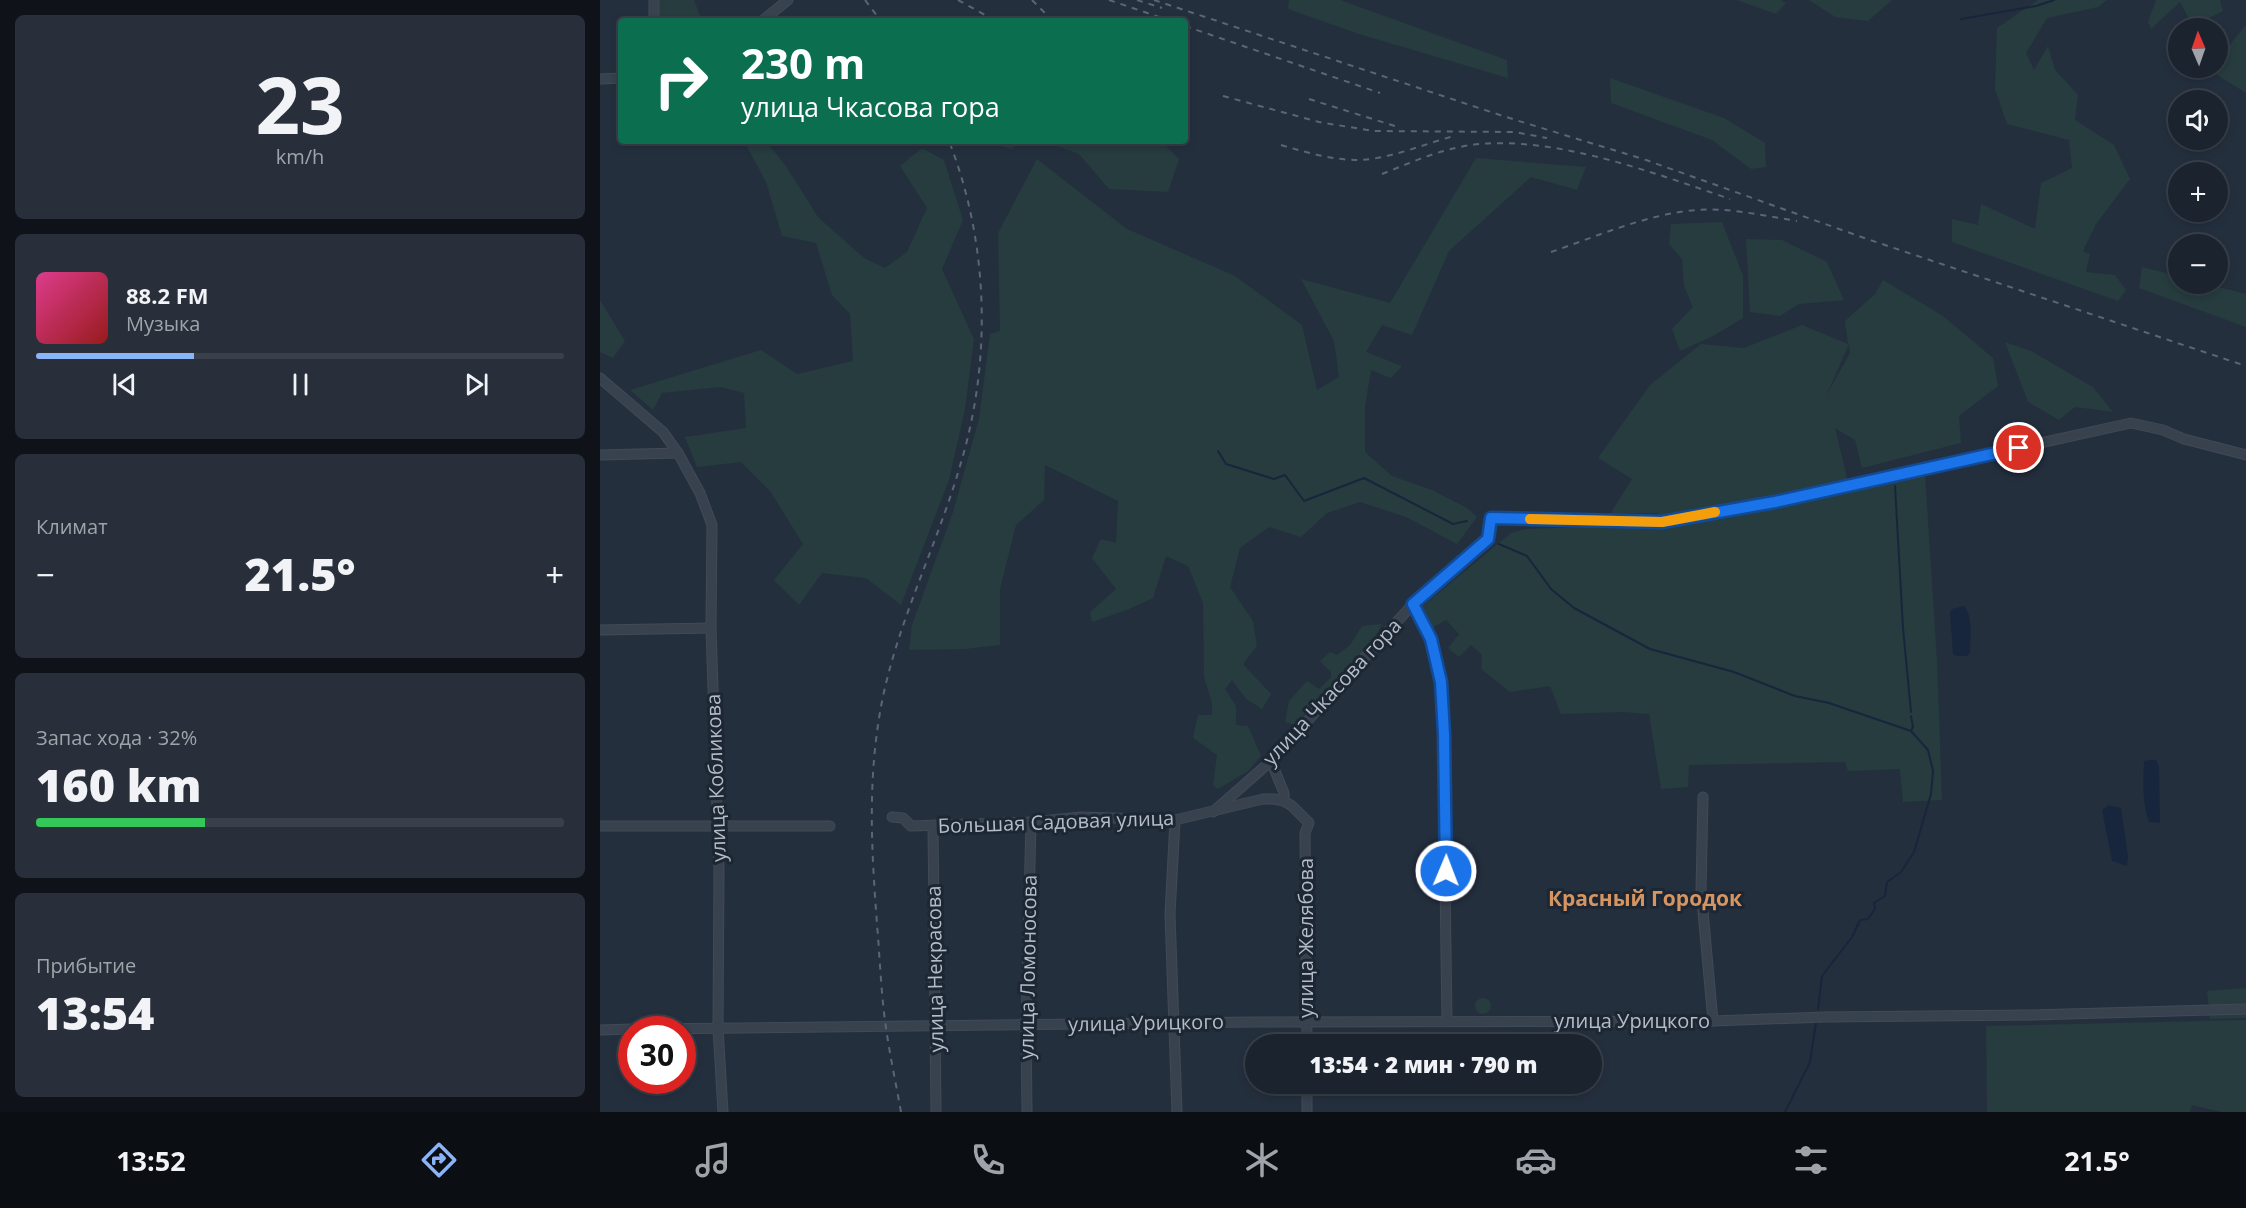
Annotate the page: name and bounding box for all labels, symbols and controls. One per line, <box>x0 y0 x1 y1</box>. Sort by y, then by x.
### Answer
north arrow <box>2168 18 2228 78</box>
map controls <box>2168 18 2228 294</box>
text: 230 m <box>741 34 865 91</box>
icon: right <box>642 42 720 120</box>
text: 23 <box>255 51 345 157</box>
text: улица Чкасова гора <box>741 88 1000 125</box>
button: sound <box>2168 90 2228 150</box>
text: km/h <box>276 143 324 170</box>
button: + <box>2168 162 2228 222</box>
button: − <box>2168 234 2228 294</box>
text: 88.2 FM <box>126 280 209 310</box>
text: Музыка <box>126 310 200 337</box>
icon: previous <box>108 368 141 401</box>
icon: pause <box>284 368 317 401</box>
icon: next <box>460 368 493 401</box>
pin <box>1993 422 2044 473</box>
icon: arrive <box>2002 431 2035 464</box>
text: Климат <box>36 513 108 540</box>
text: 21.5° <box>244 543 356 604</box>
text: − <box>36 552 55 597</box>
text: + <box>545 552 564 597</box>
street label: улица Чкасова гора <box>1256 612 1407 771</box>
street label: улица Кобликова <box>699 693 732 863</box>
text: Запас хода · 32% <box>36 724 197 751</box>
text: 160 km <box>36 754 201 815</box>
street label: Большая Садовая улица <box>937 804 1175 839</box>
position arrow <box>1414 839 1478 903</box>
street label: улица Желябова <box>1292 858 1319 1018</box>
street label: улица Ломоносова <box>1012 874 1043 1060</box>
district label: Красный Городок <box>1548 884 1742 912</box>
street label: улица Некрасова <box>920 885 949 1053</box>
text: Прибытие <box>36 952 136 979</box>
text: 13:54 <box>36 982 154 1043</box>
street label: улица Урицкого <box>1554 1007 1710 1034</box>
street label: улица Урицкого <box>1068 1008 1224 1037</box>
speed limit sign: 30 <box>618 1016 696 1094</box>
text: 13:54 · 2 мин · 790 m <box>1310 1049 1537 1079</box>
icon: directions <box>418 1139 460 1181</box>
icon: music <box>692 1139 734 1181</box>
icon: phone <box>967 1139 1009 1181</box>
icon: climate <box>1241 1139 1283 1181</box>
icon: car <box>1515 1139 1557 1181</box>
icon: filters <box>1790 1139 1832 1181</box>
text: 13:52 <box>116 1142 186 1179</box>
text: 21.5° <box>2064 1142 2130 1179</box>

